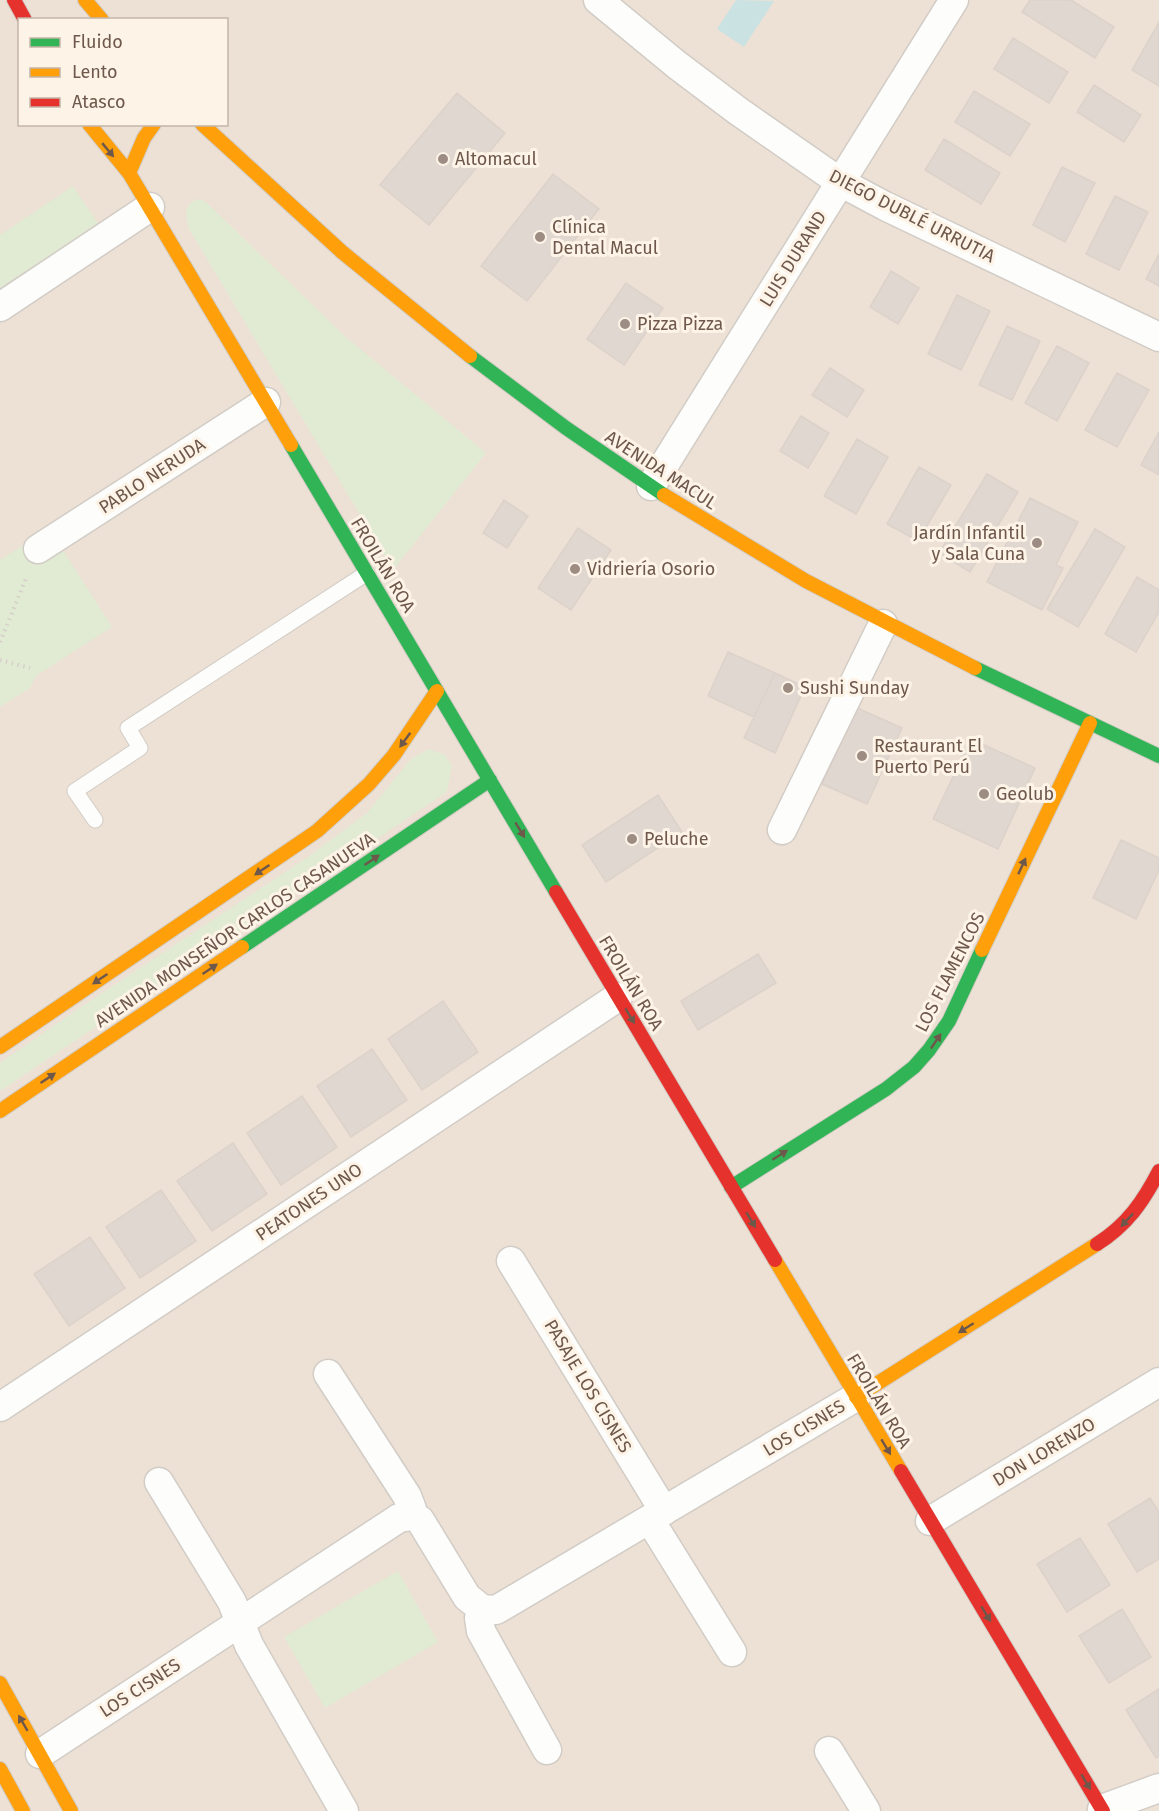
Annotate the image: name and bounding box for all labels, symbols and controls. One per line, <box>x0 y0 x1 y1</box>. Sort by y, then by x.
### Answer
legend <box>18 18 228 126</box>
text: Fluido <box>72 31 123 53</box>
text: Lento <box>72 61 118 83</box>
text: Atasco <box>72 91 125 113</box>
one-way arrow <box>102 142 114 157</box>
place label: Altomacul <box>455 148 537 170</box>
marker: Altomacul <box>436 152 450 166</box>
street label: DIEGO DUBLÉ URRUTIA <box>825 164 1000 268</box>
street label: LUIS DURAND <box>755 207 831 311</box>
place label: Clínica Dental Macul <box>552 216 658 259</box>
marker: Clínica Dental Macul <box>533 230 547 244</box>
place label: Pizza Pizza <box>637 313 723 335</box>
marker: Pizza Pizza <box>618 317 632 331</box>
street label: AVENIDA MACUL <box>601 426 721 514</box>
street label: PABLO NERUDA <box>95 433 210 519</box>
street label: FROILÁN ROA <box>346 513 421 617</box>
place label: Jardín Infantil y Sala Cuna <box>913 522 1025 565</box>
marker: Jardín Infantil y Sala Cuna <box>1030 536 1044 550</box>
place label: Vidriería Osorio <box>587 558 715 580</box>
marker: Vidriería Osorio <box>568 562 582 576</box>
place label: Sushi Sunday <box>800 677 909 699</box>
marker: Sushi Sunday <box>781 681 795 695</box>
one-way arrow <box>399 731 411 747</box>
place label: Restaurant El Puerto Perú <box>874 735 982 778</box>
marker: Restaurant El Puerto Perú <box>855 749 869 763</box>
place label: Geolub <box>996 783 1054 805</box>
marker: Geolub <box>977 787 991 801</box>
one-way arrow <box>514 822 525 838</box>
street label: AVENIDA MONSEÑOR CARLOS CASANUEVA <box>90 827 380 1032</box>
place label: Peluche <box>644 828 708 850</box>
marker: Peluche <box>625 832 639 846</box>
one-way arrow <box>363 854 379 866</box>
one-way arrow <box>1018 858 1027 875</box>
one-way arrow <box>253 865 270 876</box>
street label: LOS FLAMENCOS <box>910 908 990 1035</box>
street label: FROILÁN ROA <box>594 931 669 1035</box>
one-way arrow <box>202 964 218 975</box>
one-way arrow <box>92 973 108 984</box>
one-way arrow <box>624 1008 635 1024</box>
one-way arrow <box>930 1033 942 1049</box>
one-way arrow <box>40 1072 56 1084</box>
one-way arrow <box>772 1150 788 1161</box>
street label: PEATONES UNO <box>252 1158 366 1246</box>
one-way arrow <box>745 1212 756 1228</box>
one-way arrow <box>1121 1212 1135 1226</box>
street label: PASAJE LOS CISNES <box>540 1315 637 1457</box>
one-way arrow <box>958 1322 974 1333</box>
street label: FROILÁN ROA <box>842 1349 917 1453</box>
street label: LOS CISNES <box>759 1395 849 1461</box>
street label: DON LORENZO <box>989 1413 1099 1491</box>
one-way arrow <box>880 1439 891 1455</box>
one-way arrow <box>980 1606 991 1622</box>
street label: LOS CISNES <box>95 1654 185 1722</box>
one-way arrow <box>18 1714 28 1731</box>
one-way arrow <box>1080 1774 1091 1790</box>

